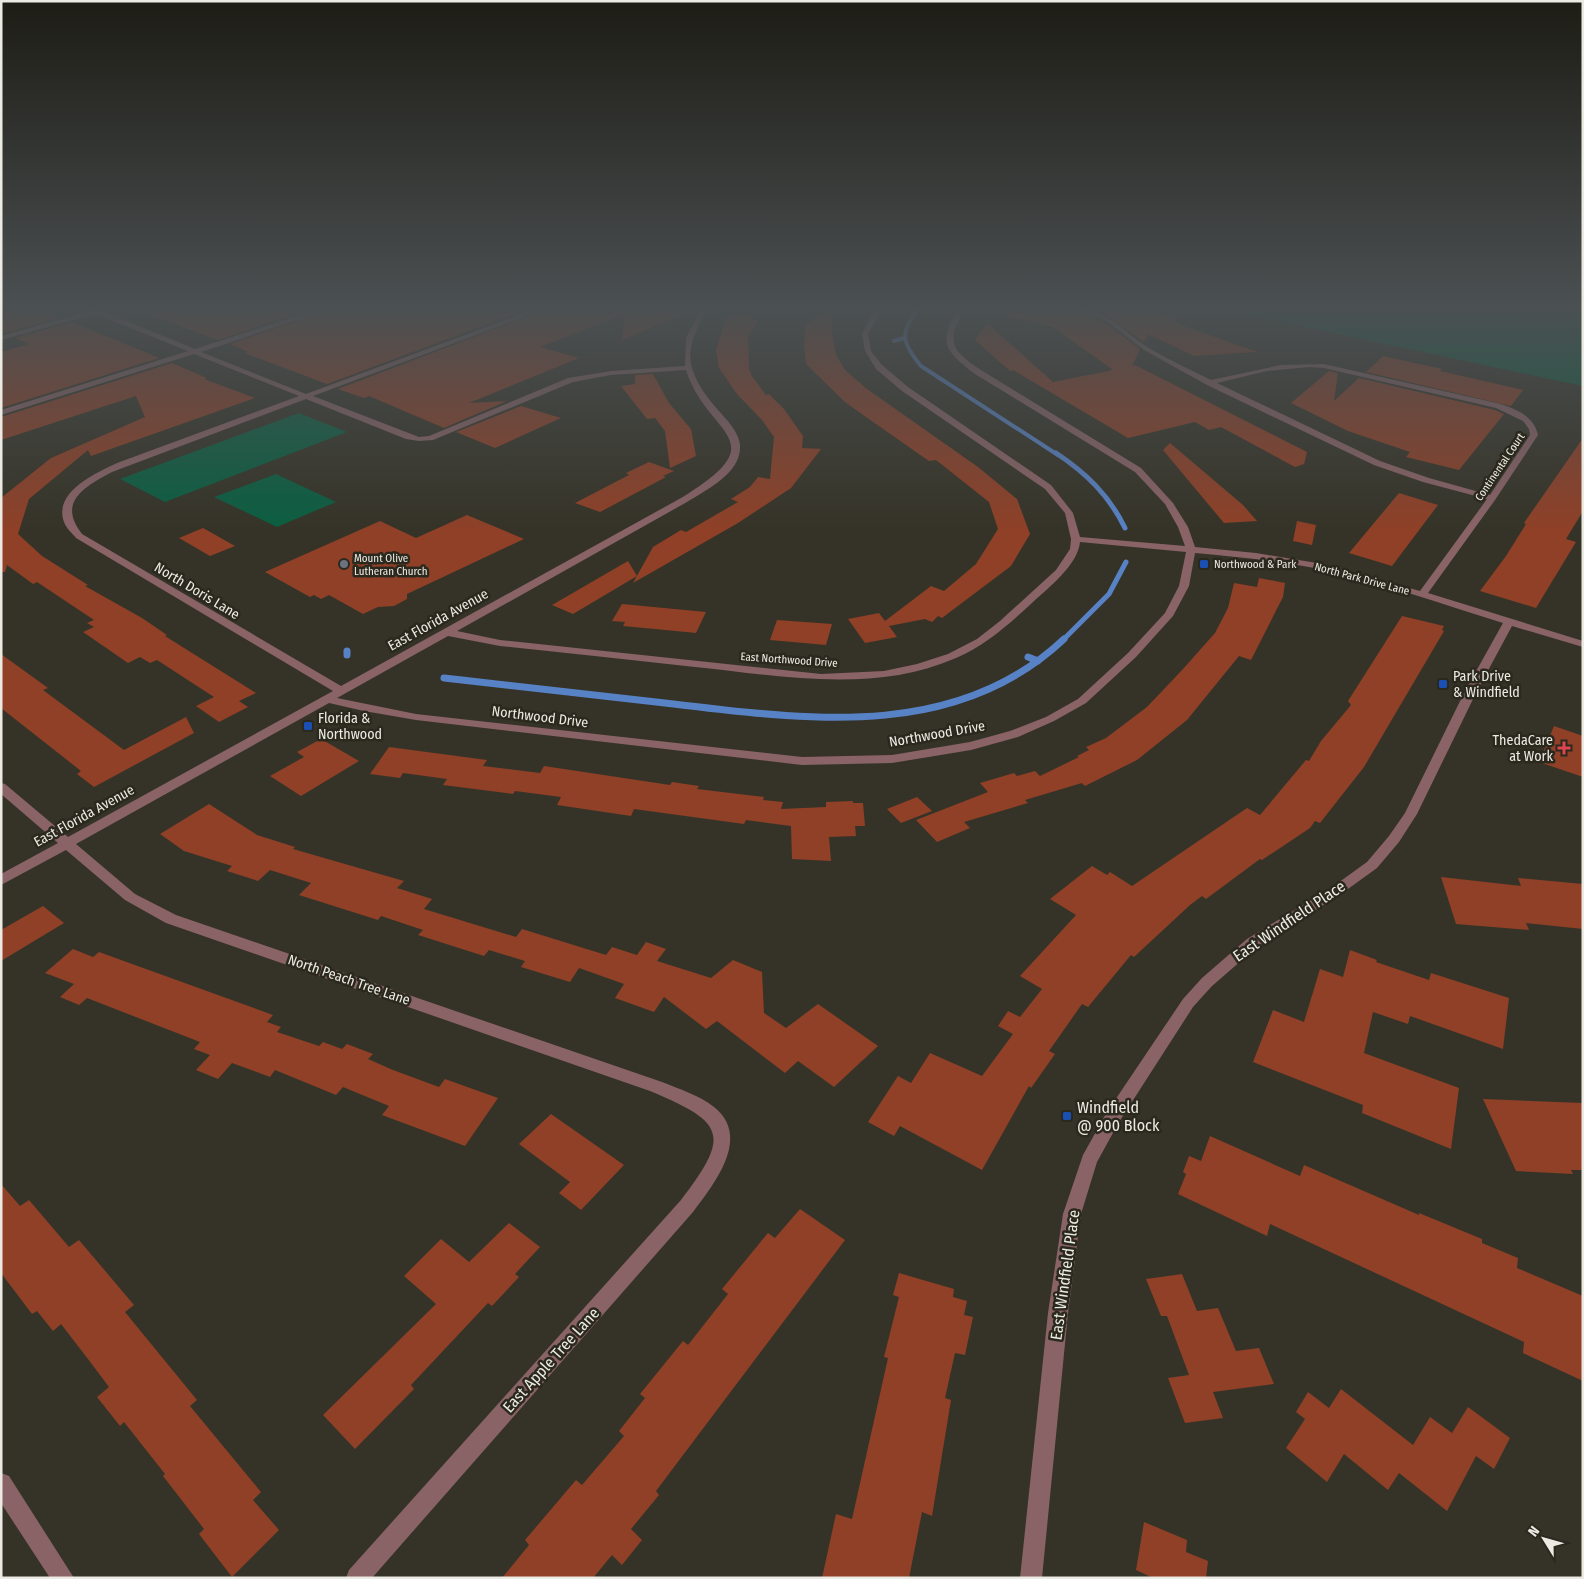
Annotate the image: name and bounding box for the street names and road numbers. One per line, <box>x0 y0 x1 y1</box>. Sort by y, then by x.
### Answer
street label: Continental Court <box>1473 430 1528 503</box>
street label: North Doris Lane <box>151 559 243 623</box>
street label: North Park Drive Lane <box>1313 560 1411 598</box>
street label: East Florida Avenue <box>385 585 491 655</box>
street label: East Northwood Drive <box>740 650 838 670</box>
street label: Northwood Drive <box>491 703 589 731</box>
street label: Northwood Drive <box>888 717 986 751</box>
street label: East Florida Avenue <box>31 781 137 851</box>
street label: East Windfield Place <box>1229 876 1349 966</box>
street label: North Peach Tree Lane <box>286 951 412 1009</box>
street label: East Windfield Place <box>1046 1209 1084 1341</box>
street label: East Apple Tree Lane <box>499 1303 603 1416</box>

